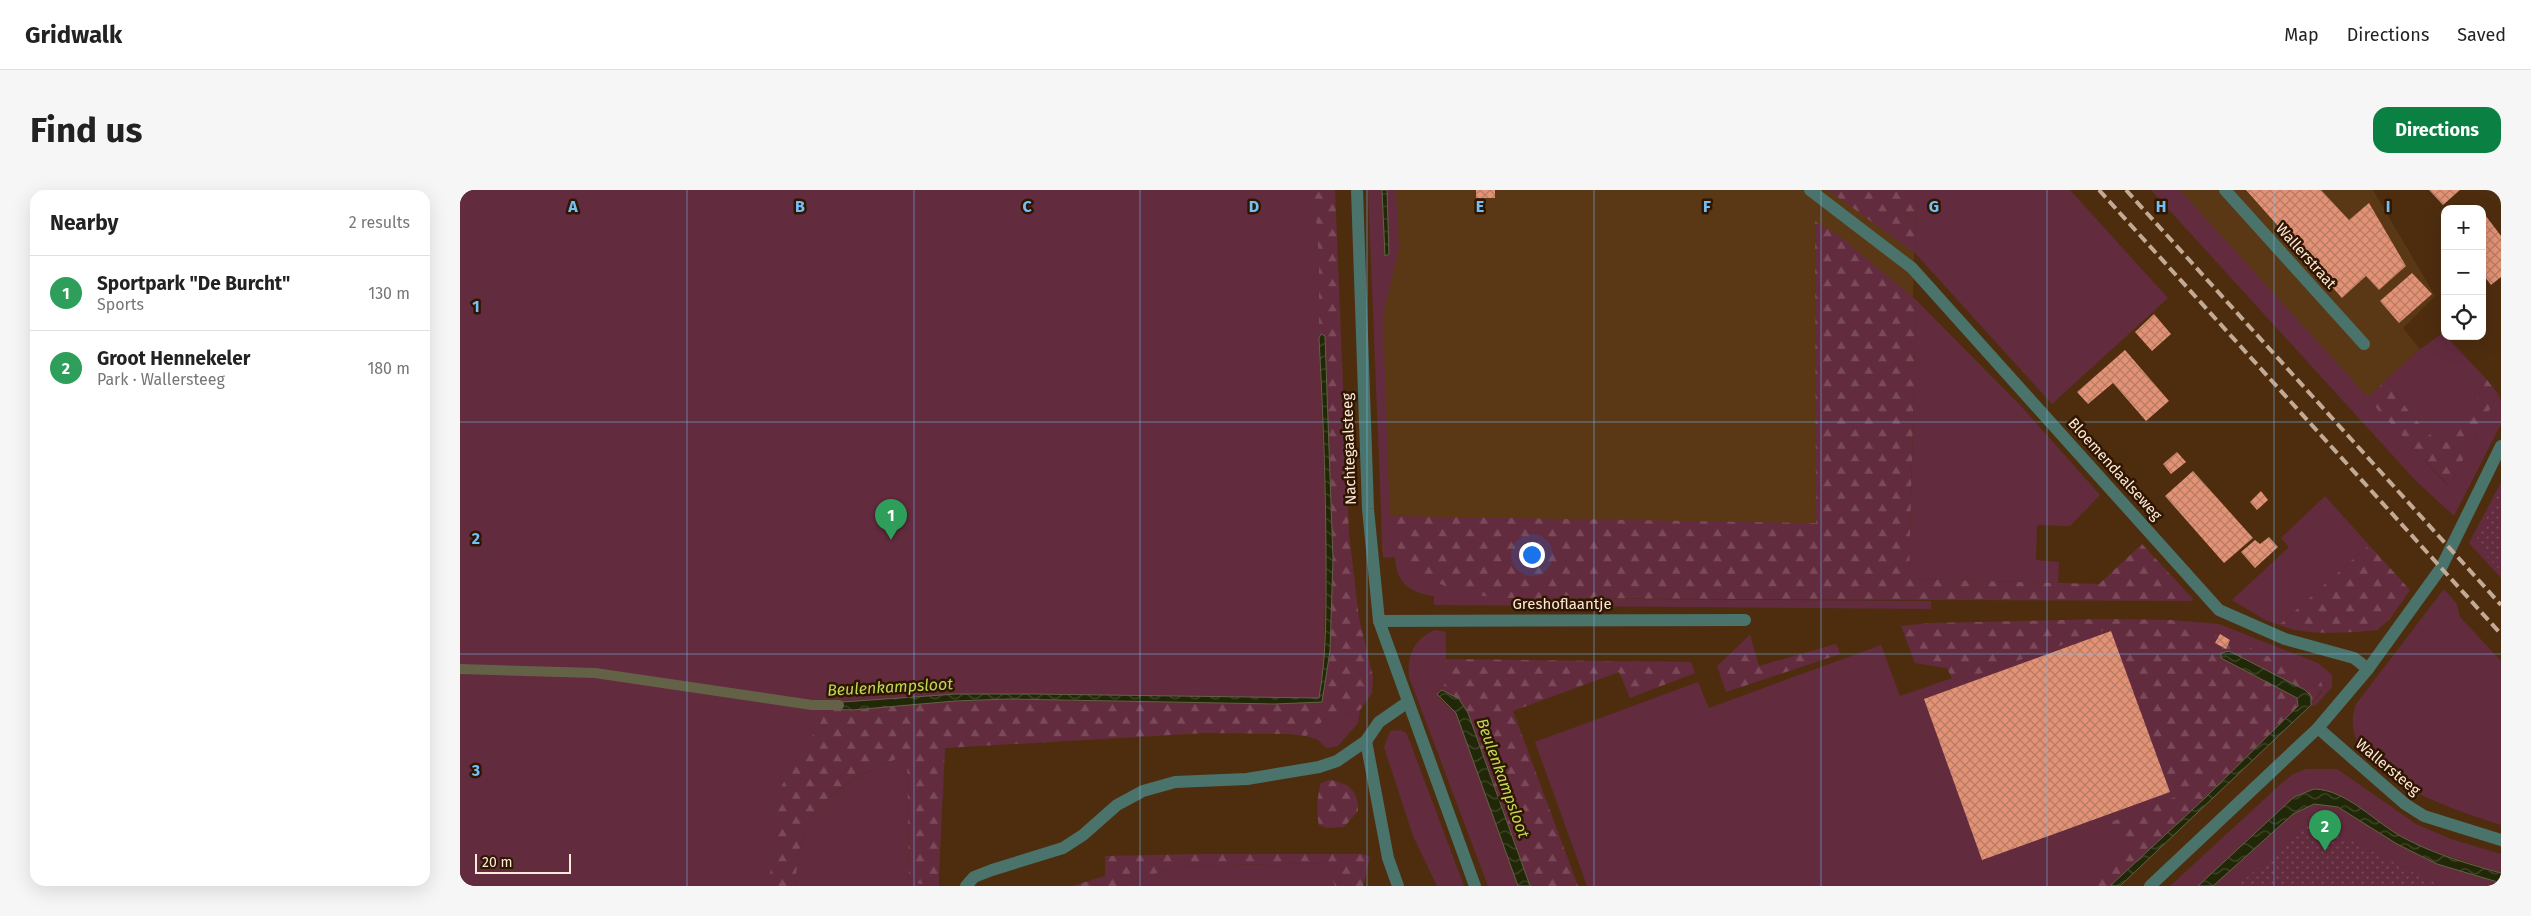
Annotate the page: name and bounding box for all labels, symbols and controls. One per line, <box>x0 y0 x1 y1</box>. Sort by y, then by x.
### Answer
text: Gridwalk <box>25 21 122 49</box>
text: Map <box>2284 24 2319 46</box>
text: Directions <box>2347 24 2429 46</box>
text: Saved <box>2457 24 2506 46</box>
button: Directions <box>2373 107 2501 153</box>
text: Find us <box>30 109 142 151</box>
text: A <box>567 197 578 216</box>
text: B <box>795 197 805 216</box>
text: C <box>1022 197 1032 216</box>
text: D <box>1249 197 1259 216</box>
text: E <box>1476 197 1484 216</box>
text: F <box>1703 197 1711 216</box>
text: G <box>1929 197 1939 216</box>
text: H <box>2156 197 2166 216</box>
text: I <box>2386 197 2390 216</box>
map controls <box>2441 205 2486 340</box>
button: + <box>2441 205 2486 250</box>
text: Nearby <box>50 210 118 236</box>
text: 2 results <box>349 213 410 232</box>
street label: Wallerstraat <box>2272 220 2340 293</box>
button: − <box>2441 250 2486 295</box>
text: Sportpark "De Burcht" <box>97 272 290 295</box>
text: 1 <box>62 284 70 303</box>
text: 130 m <box>368 284 410 303</box>
text: Sports <box>97 295 144 314</box>
button: locate <box>2441 295 2486 340</box>
text: 1 <box>472 297 480 316</box>
text: Groot Hennekeler <box>97 347 250 370</box>
text: 2 <box>62 359 70 378</box>
text: 180 m <box>367 359 410 378</box>
text: Park · Wallersteeg <box>97 370 225 389</box>
street label: Nachtegaalsteeg <box>1338 392 1360 505</box>
street label: Bloemendaalseweg <box>2064 414 2166 524</box>
pin: 1 <box>875 499 907 540</box>
text: 2 <box>472 529 480 548</box>
your location <box>1519 542 1545 568</box>
street label: Greshoflaantje <box>1512 595 1612 613</box>
water label: Beulenkampsloot <box>827 674 954 700</box>
water label: Beulenkampsloot <box>1473 716 1534 841</box>
street label: Wallersteeg <box>2352 735 2424 799</box>
text: 3 <box>471 761 480 780</box>
pin: 2 <box>2309 810 2341 851</box>
scale bar <box>475 851 571 874</box>
text: 20 m <box>482 854 512 871</box>

